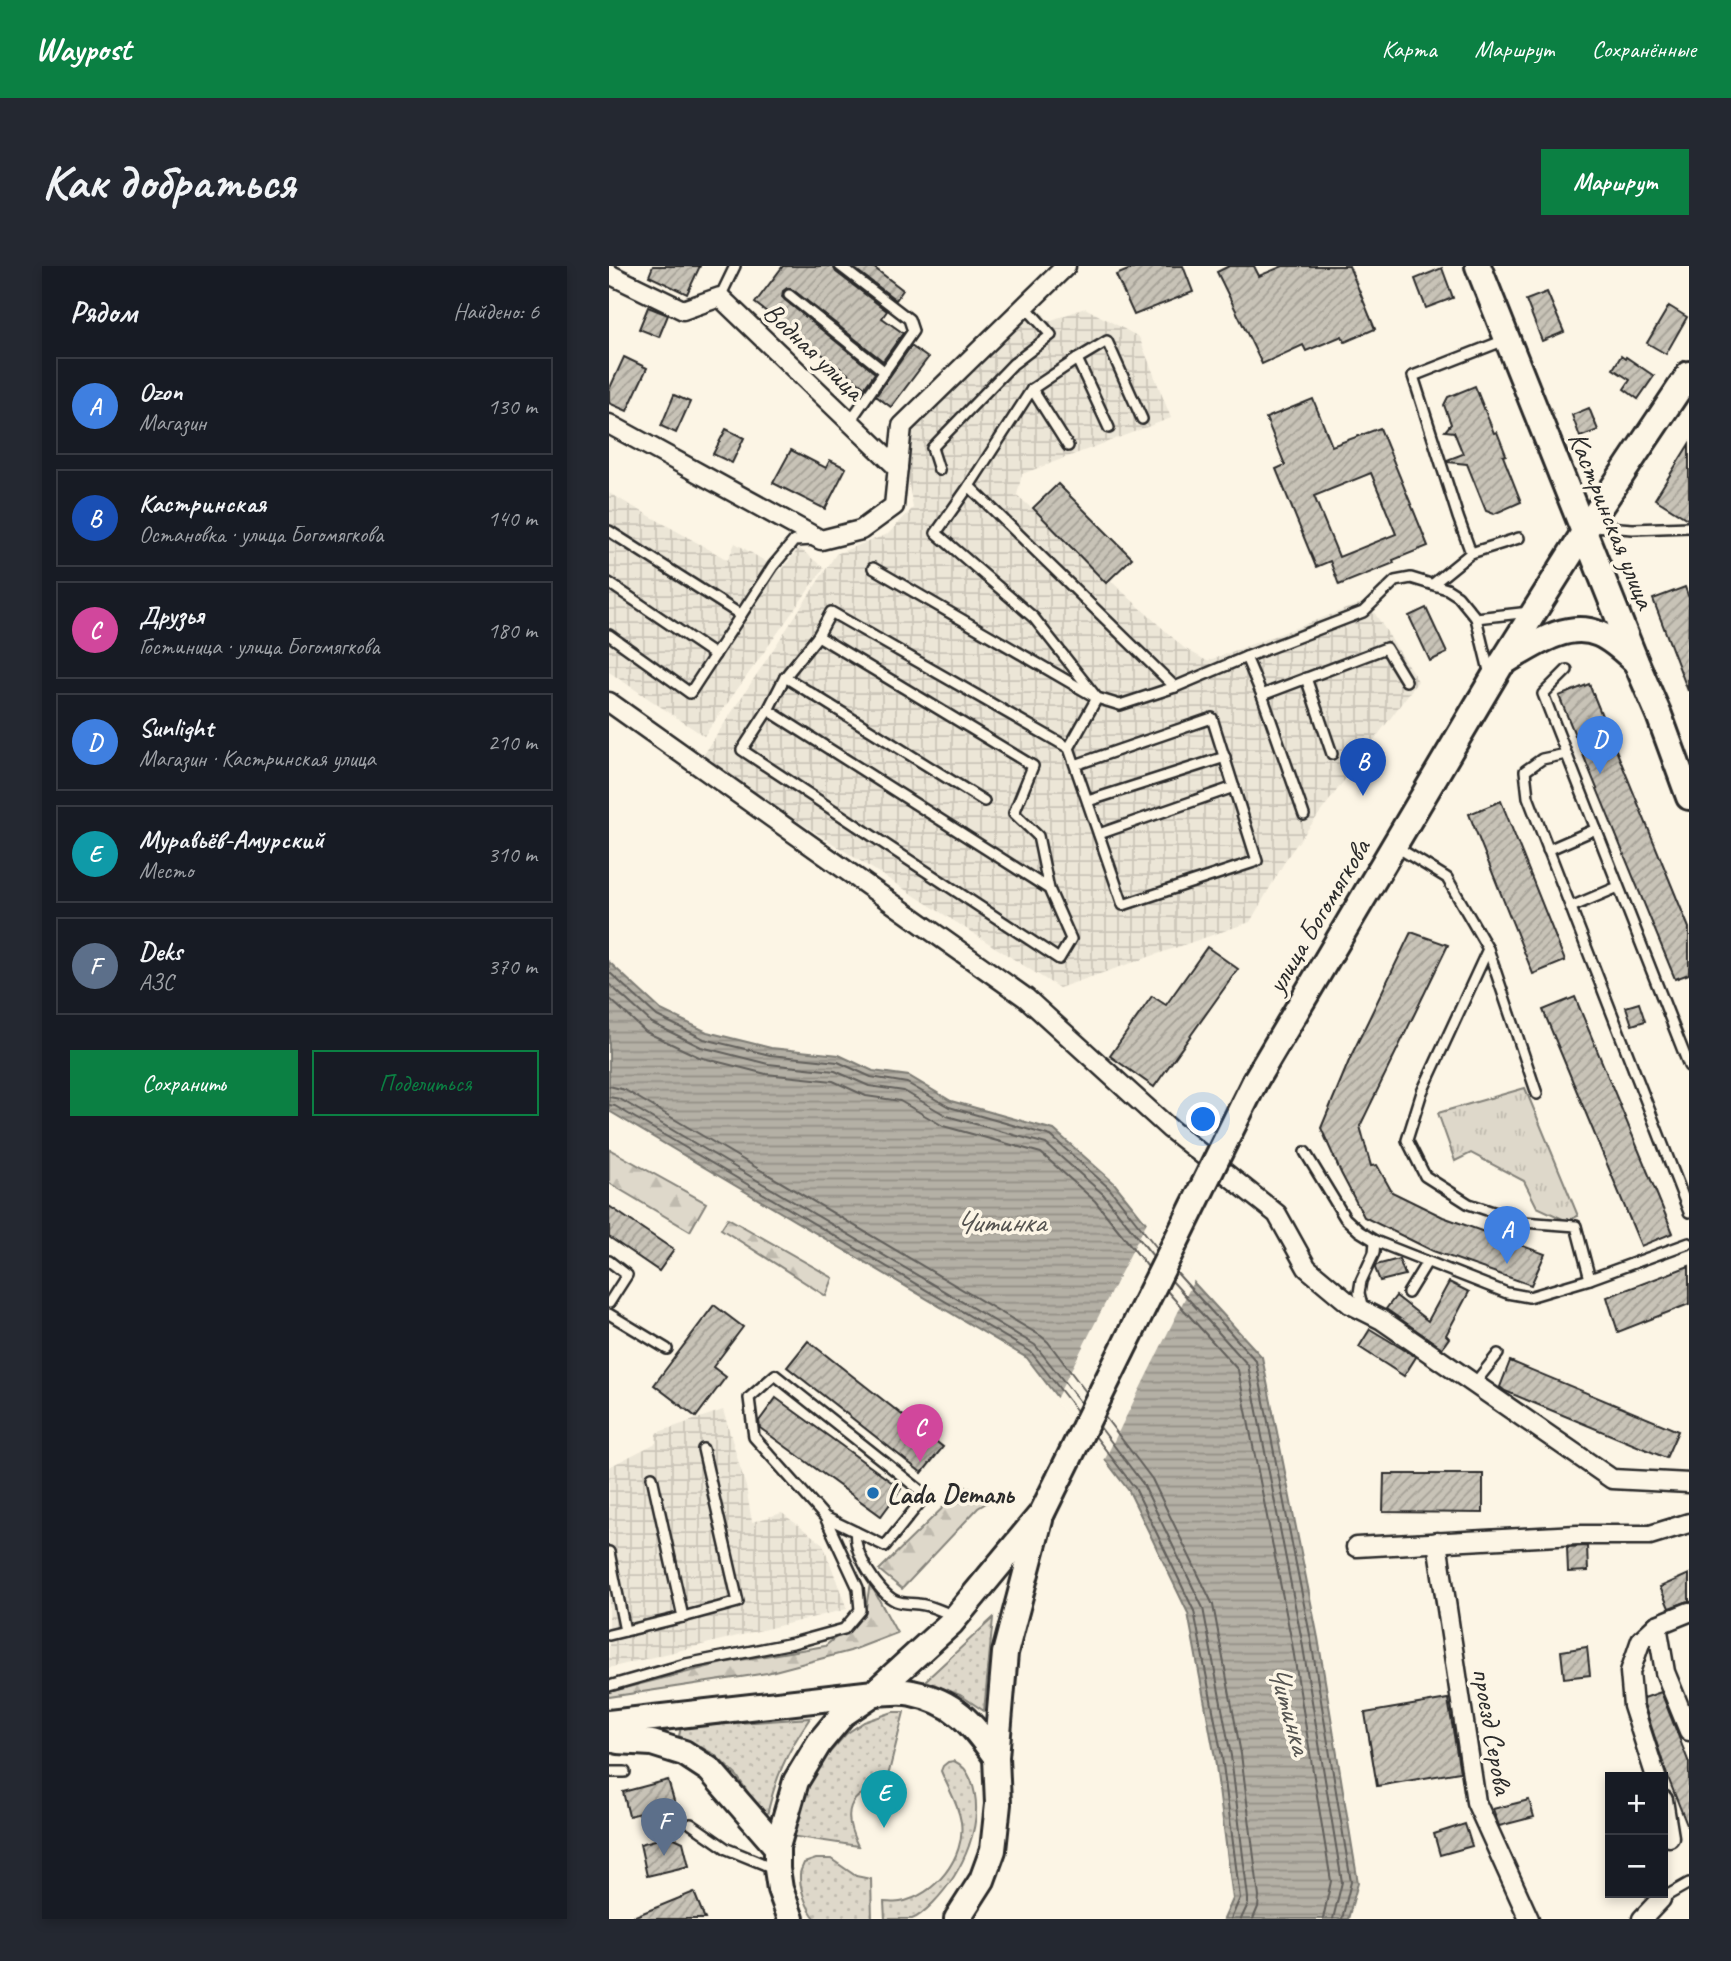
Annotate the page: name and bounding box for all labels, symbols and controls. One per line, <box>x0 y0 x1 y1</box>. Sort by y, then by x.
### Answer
text: Waypost <box>35 28 131 70</box>
text: Карта <box>1382 34 1437 64</box>
text: Маршрут <box>1475 34 1554 64</box>
text: Сохранённые <box>1592 34 1696 64</box>
button: Маршрут <box>1541 149 1689 215</box>
text: Как добраться <box>42 151 295 213</box>
text: Рядом <box>70 293 137 331</box>
street label: Водная улица <box>756 294 874 409</box>
text: Найдено: 6 <box>453 297 539 326</box>
text: Ozon <box>139 375 182 408</box>
text: A <box>89 392 101 421</box>
text: 130 m <box>488 392 537 421</box>
text: Магазин <box>139 408 206 437</box>
street label: Кастринская улица <box>1561 427 1664 615</box>
text: Кастринская <box>139 487 266 520</box>
text: B <box>89 504 101 533</box>
text: 140 m <box>488 504 537 533</box>
text: Остановка · улица Богомягкова <box>139 520 383 549</box>
text: Друзья <box>139 599 204 632</box>
text: C <box>90 616 100 645</box>
text: 180 m <box>488 616 537 645</box>
text: Гостиница · улица Богомягкова <box>139 632 379 661</box>
text: Sunlight <box>139 711 213 744</box>
pin: D <box>1577 716 1623 774</box>
text: D <box>88 728 102 757</box>
text: 210 m <box>488 728 537 757</box>
pin: B <box>1340 738 1386 796</box>
text: Магазин · Кастринская улица <box>139 744 376 773</box>
text: Муравьёв-Амурский <box>139 823 324 856</box>
street label: улица Богомягкова <box>1257 831 1379 1001</box>
text: E <box>89 840 101 869</box>
text: 310 m <box>488 840 537 869</box>
text: Место <box>139 856 193 885</box>
text: Deks <box>139 935 182 968</box>
text: F <box>90 952 100 981</box>
text: 370 m <box>488 952 537 981</box>
text: АЗС <box>139 968 174 997</box>
button: Сохранить <box>70 1050 298 1116</box>
button: Поделиться <box>312 1050 539 1116</box>
your location <box>1186 1102 1220 1136</box>
water label: Читинка <box>955 1203 1049 1241</box>
pin: A <box>1484 1206 1530 1264</box>
pin: C <box>897 1404 943 1462</box>
place label: Lada Dеталь <box>887 1476 1016 1511</box>
marker: Lada Dеталь <box>865 1485 881 1501</box>
water label: Читинка <box>1259 1660 1322 1761</box>
street label: проезд Серова <box>1465 1665 1522 1799</box>
pin: E <box>861 1770 907 1828</box>
map controls <box>1605 1772 1668 1898</box>
button: + <box>1605 1772 1668 1835</box>
pin: F <box>641 1798 687 1856</box>
button: − <box>1605 1835 1668 1898</box>

